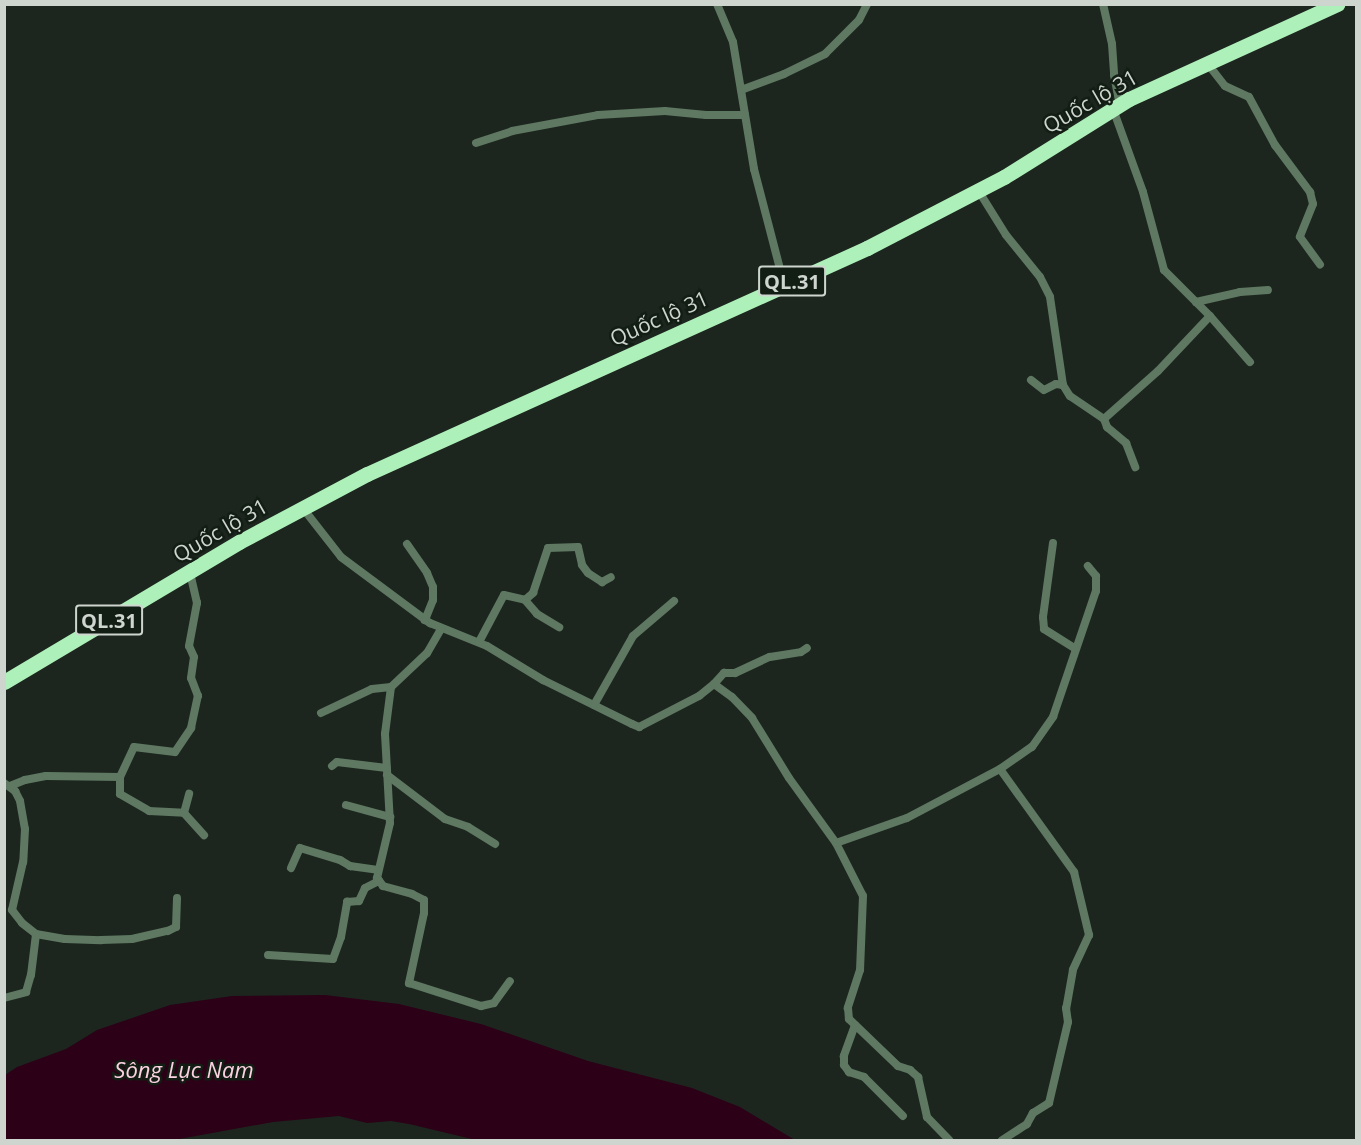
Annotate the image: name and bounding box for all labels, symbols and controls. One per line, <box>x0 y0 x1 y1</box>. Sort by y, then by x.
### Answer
street label: Quốc lộ 31 <box>1038 64 1142 138</box>
road number: QL.31 <box>758 264 826 298</box>
street label: Quốc lộ 31 <box>606 285 712 351</box>
street label: Quốc lộ 31 <box>168 493 272 567</box>
road number: QL.31 <box>74 603 144 637</box>
water label: Sông Lục Nam <box>114 1057 254 1083</box>

